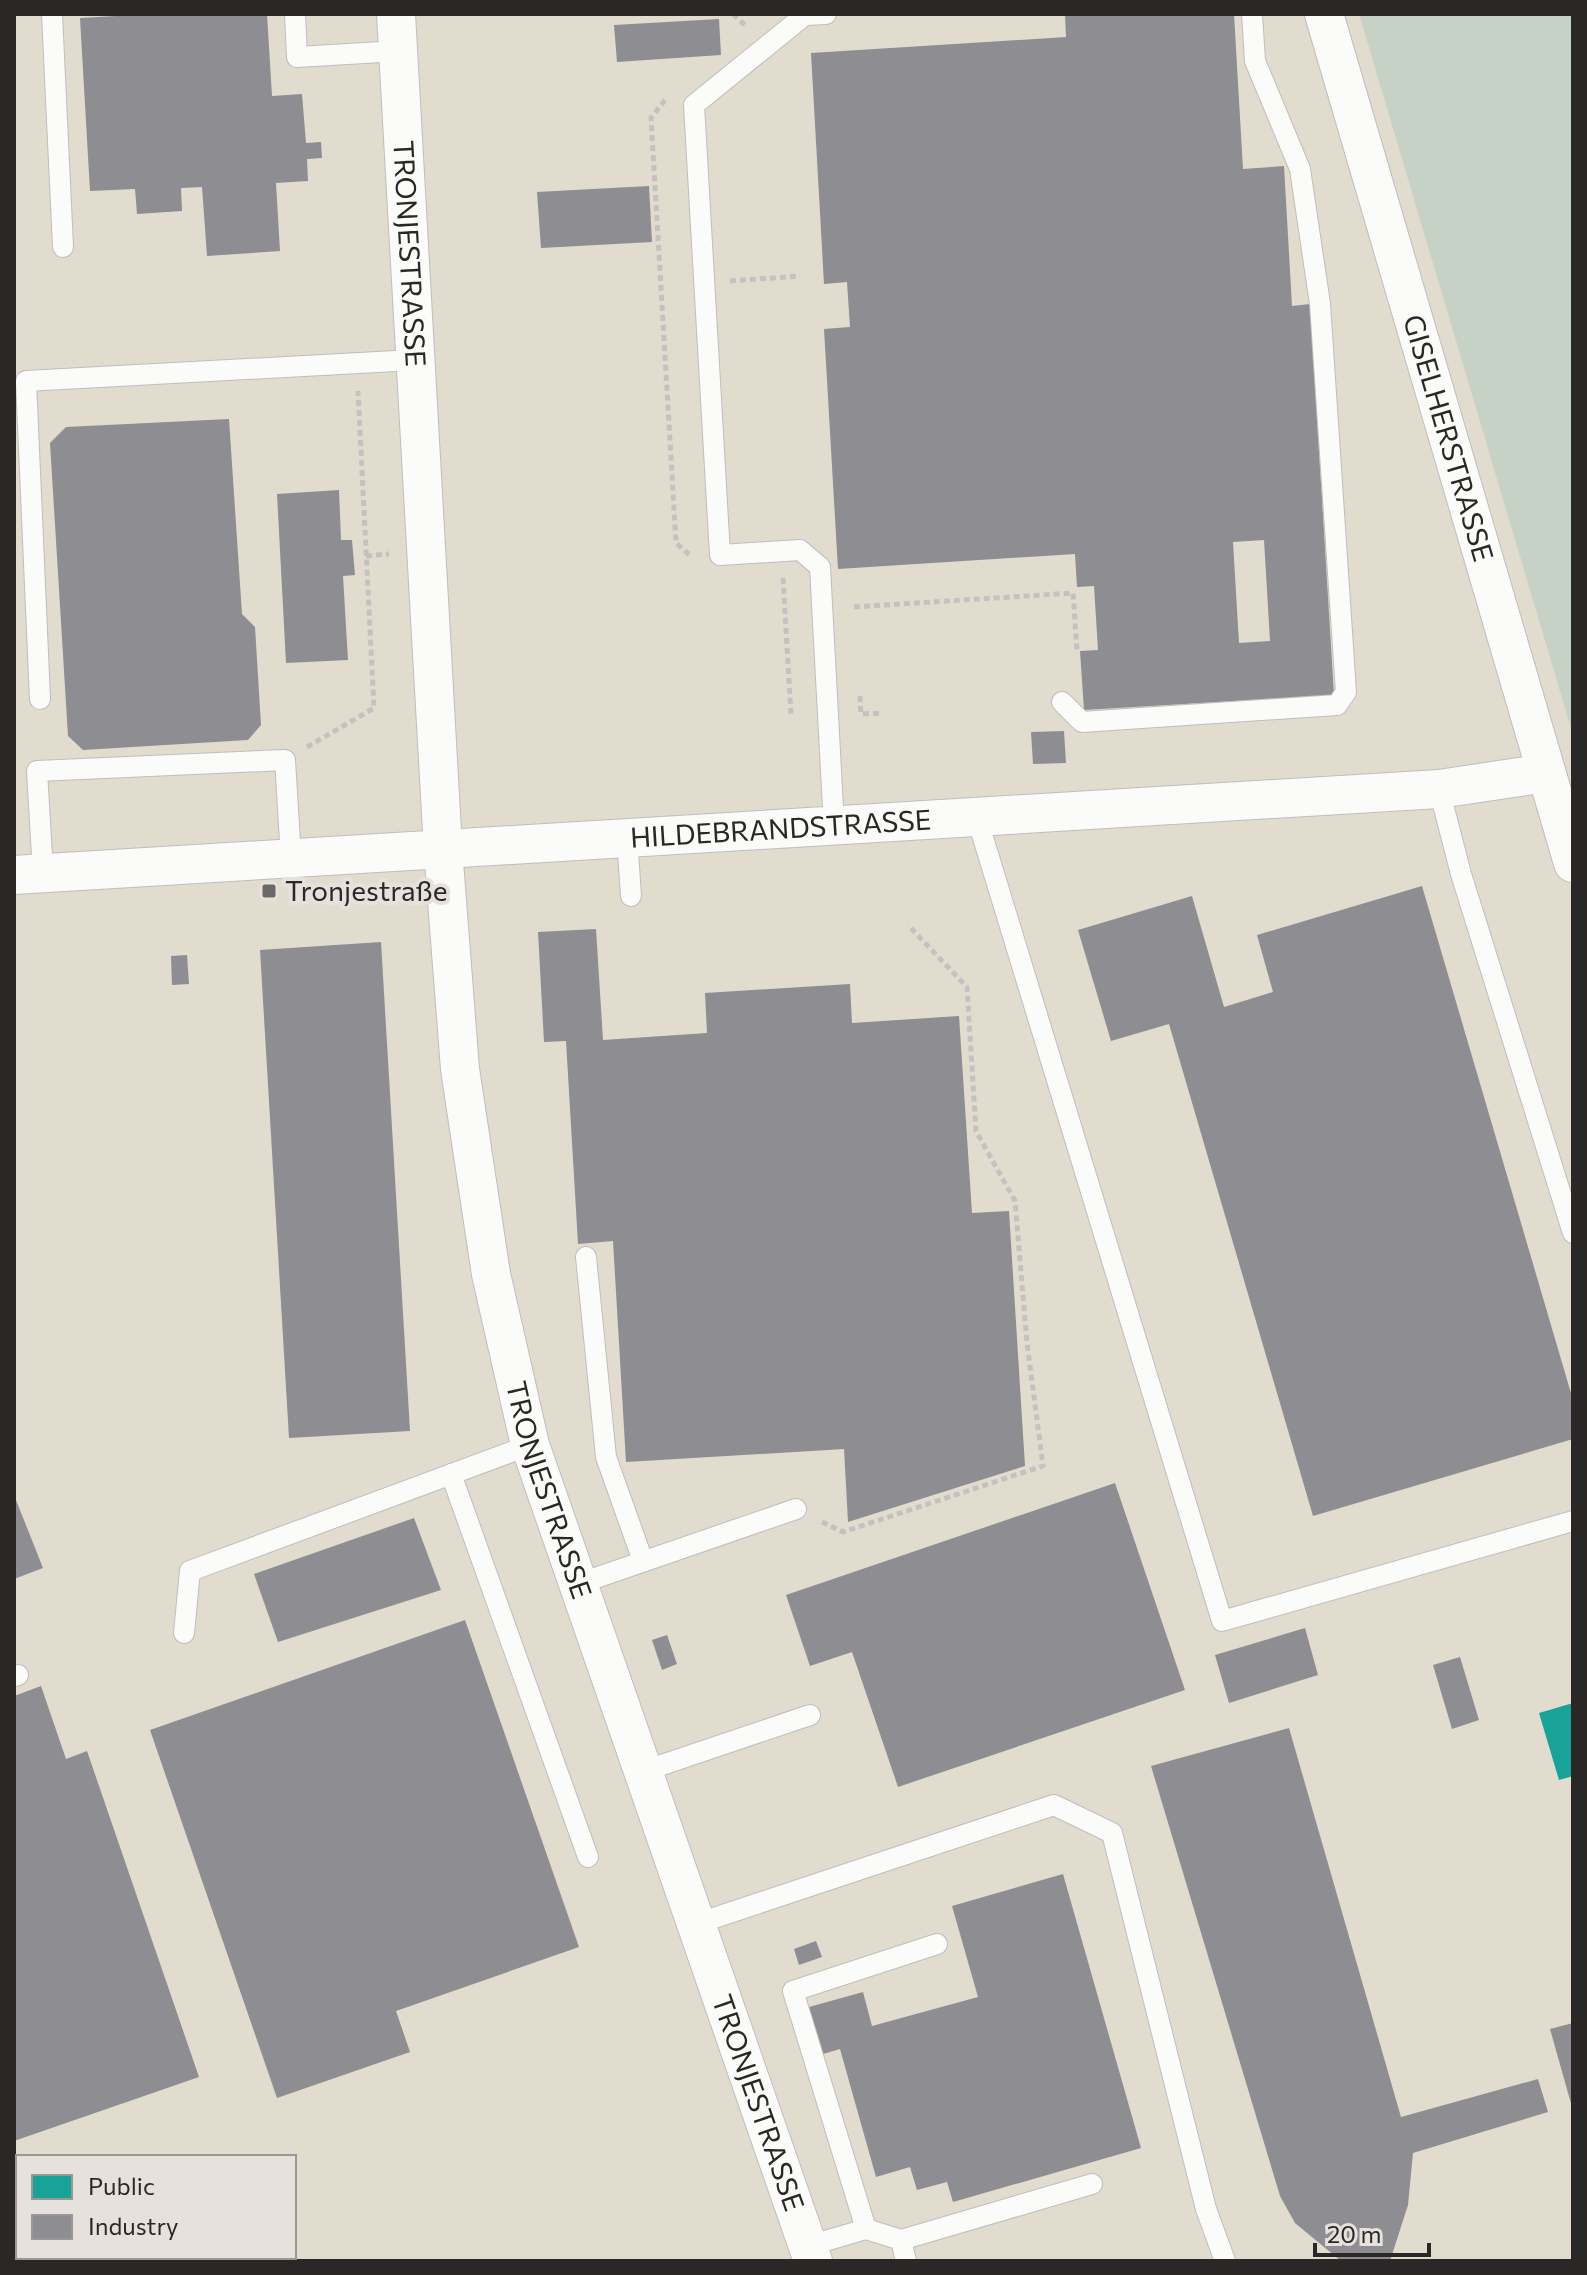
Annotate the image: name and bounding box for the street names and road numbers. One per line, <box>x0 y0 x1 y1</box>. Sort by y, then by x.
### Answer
street label: TRONJESTRASSE <box>387 139 434 368</box>
street label: GISELHERSTRASSE <box>1397 310 1502 565</box>
street label: HILDEBRANDSTRASSE <box>629 802 932 854</box>
street label: TRONJESTRASSE <box>500 1378 600 1603</box>
street label: TRONJESTRASSE <box>706 1990 812 2215</box>

